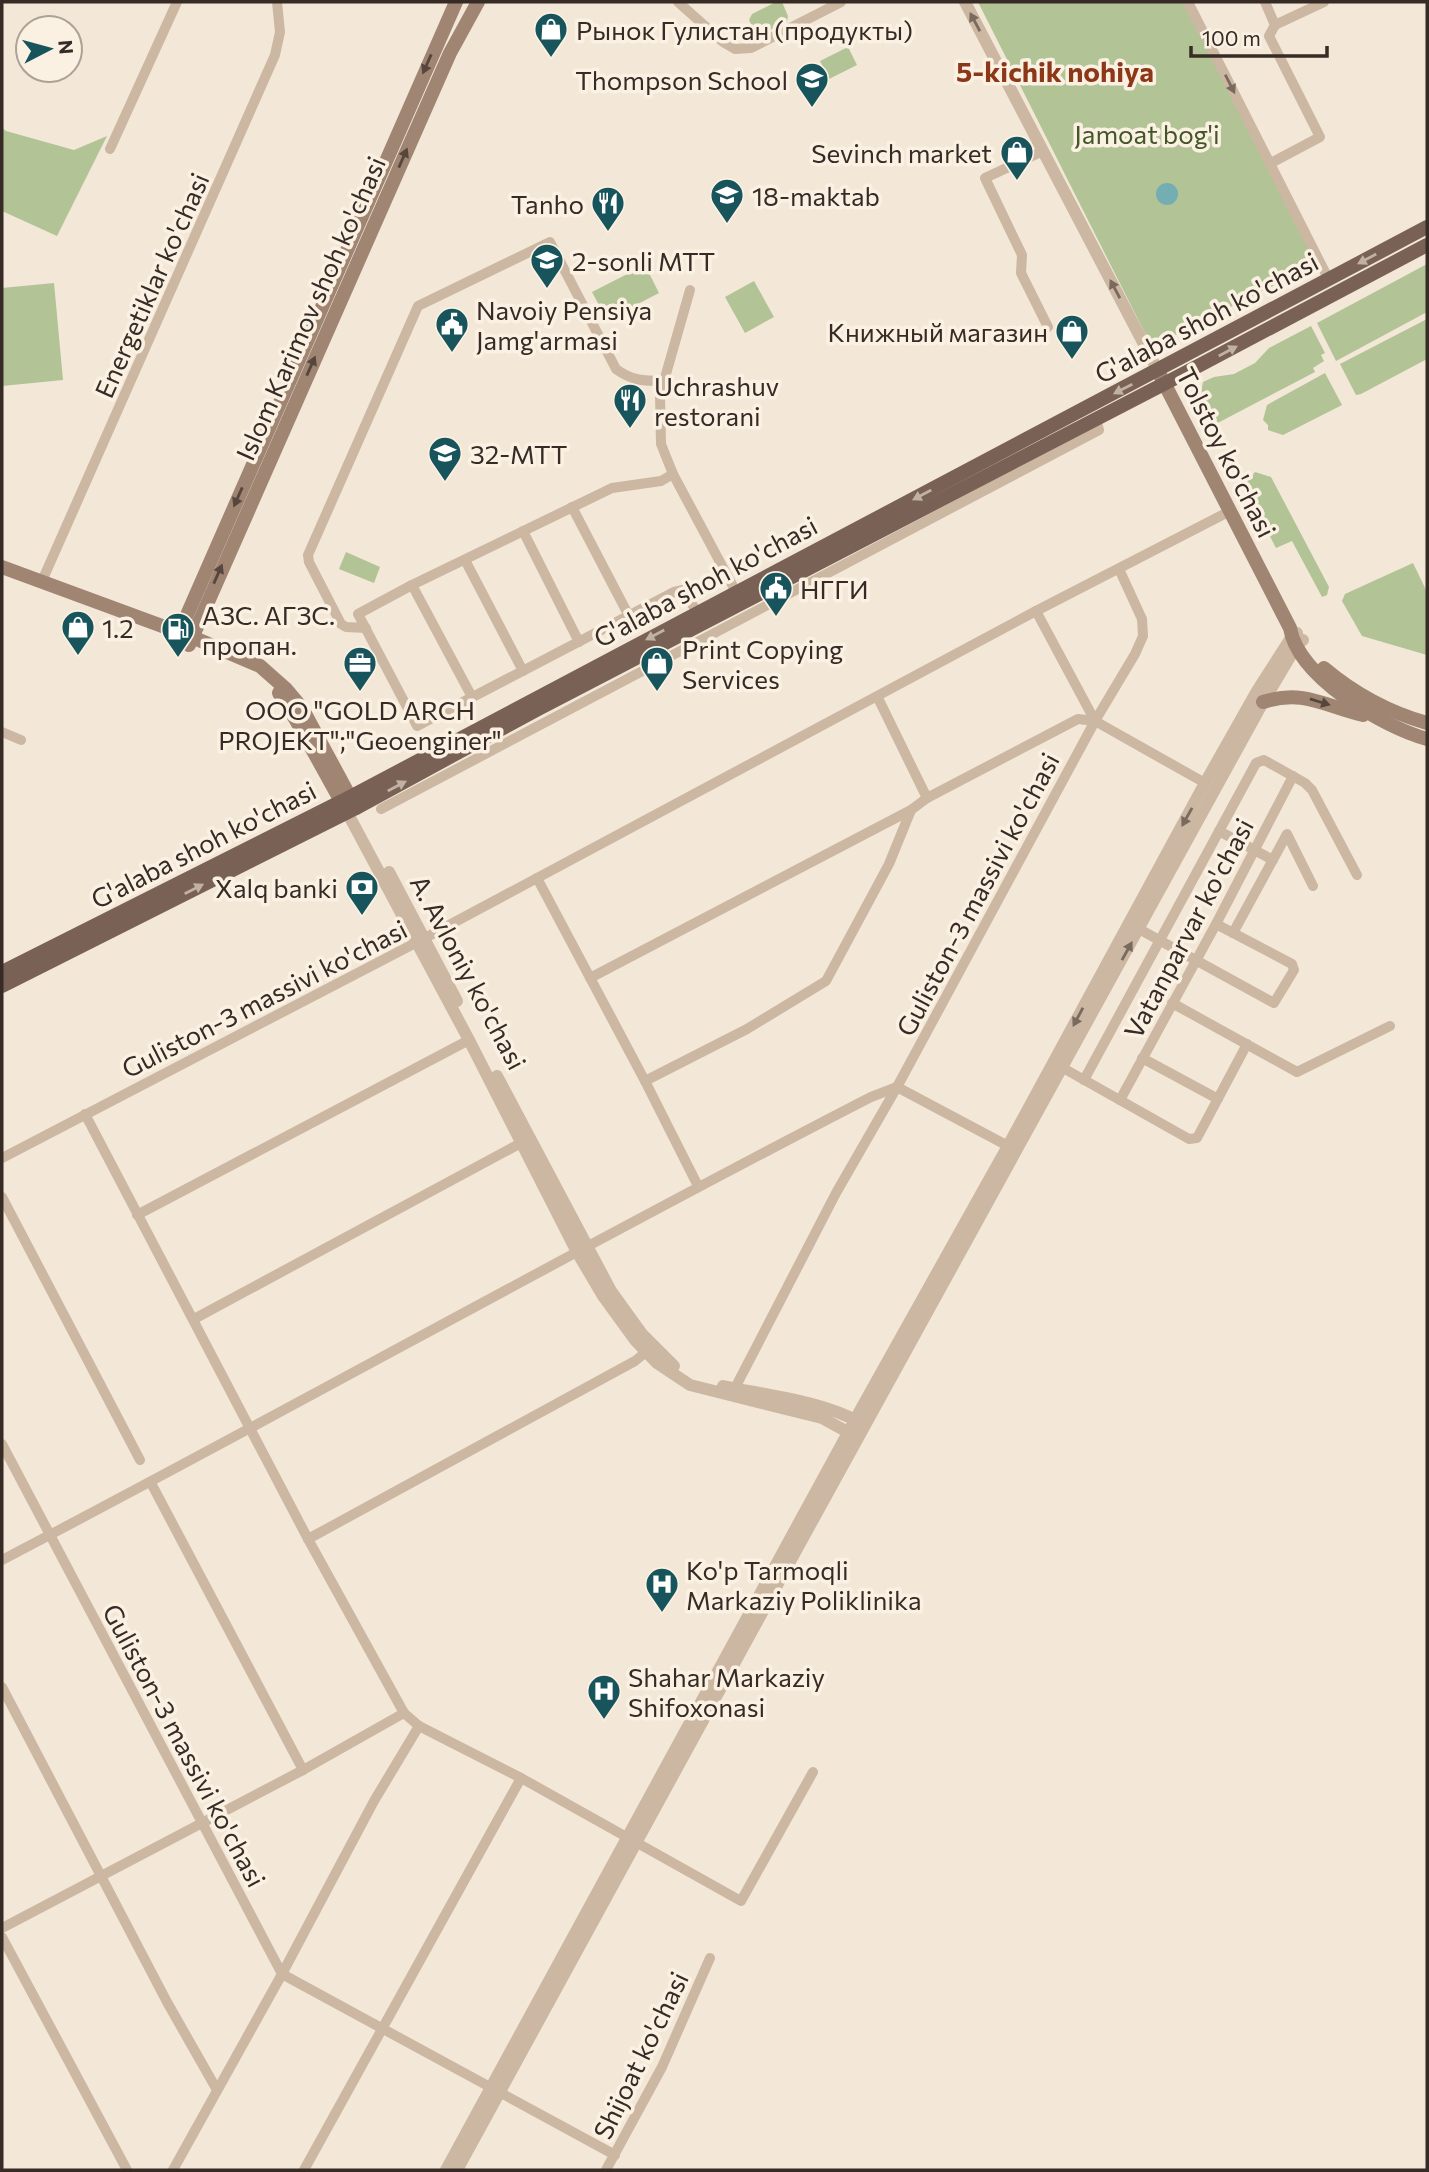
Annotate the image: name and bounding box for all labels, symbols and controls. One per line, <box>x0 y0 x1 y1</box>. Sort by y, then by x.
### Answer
shop icon: Рынок Гулистан (продукты) <box>532 10 570 59</box>
one-way arrow <box>970 12 981 32</box>
north arrow <box>14 14 84 84</box>
place label: Рынок Гулистан (продукты) <box>576 14 913 45</box>
scale bar <box>1191 14 1328 58</box>
text: 100 m <box>1202 25 1261 50</box>
text: N <box>54 39 79 55</box>
one-way arrow <box>421 53 432 74</box>
district label: 5-kichik nohiya <box>956 54 1154 88</box>
school or university icon: Thompson School <box>793 60 831 109</box>
place label: Thompson School <box>575 64 788 95</box>
one-way arrow <box>1225 74 1236 94</box>
park label: Jamoat bog'i <box>1074 118 1220 149</box>
shop icon: Sevinch market <box>998 133 1036 182</box>
place label: Sevinch market <box>811 137 992 168</box>
one-way arrow <box>397 148 409 168</box>
street label: Islom Karimov shoh ko'chasi <box>229 151 391 465</box>
street label: Energetiklar ko'chasi <box>87 168 215 402</box>
school or university icon: 18-maktab <box>708 176 746 225</box>
place label: 18-maktab <box>752 180 880 211</box>
restaurant icon: Tanho <box>589 184 627 233</box>
place label: Tanho <box>511 188 584 219</box>
school or university icon: 2-sonli MTT <box>528 241 566 290</box>
place label: 2-sonli MTT <box>572 245 715 276</box>
street label: G'alaba shoh ko'chasi <box>1089 245 1323 389</box>
one-way arrow <box>1357 253 1377 265</box>
one-way arrow <box>1110 279 1121 299</box>
place label: Navoiy Pensiya Jamg'armasi <box>476 294 652 355</box>
public building icon: Navoiy Pensiya Jamg'armasi <box>433 305 471 354</box>
shop icon: Книжный магазин <box>1053 312 1091 361</box>
place label: Книжный магазин <box>828 316 1048 347</box>
one-way arrow <box>1218 345 1238 357</box>
one-way arrow <box>305 356 317 376</box>
street label: Tolstoy ko'chasi <box>1171 362 1283 542</box>
place label: Uchrashuv restorani <box>654 370 779 431</box>
restaurant icon: Uchrashuv restorani <box>611 381 649 430</box>
one-way arrow <box>1113 383 1133 395</box>
school or university icon: 32-MTT <box>426 434 464 483</box>
place label: 32-MTT <box>470 438 567 469</box>
one-way arrow <box>232 487 244 507</box>
one-way arrow <box>912 489 932 501</box>
street label: G'alaba shoh ko'chasi <box>588 509 822 653</box>
one-way arrow <box>212 564 224 584</box>
public building icon: НГГИ <box>757 569 795 618</box>
place label: НГГИ <box>800 573 869 604</box>
place label: АЗС. АГЗС. пропан. <box>202 599 335 660</box>
shop icon: 1.2 <box>59 608 97 657</box>
fuel station icon: АЗС. АГЗС. пропан. <box>159 610 197 659</box>
place label: 1.2 <box>102 612 134 643</box>
one-way arrow <box>645 629 665 640</box>
place label: Print Copying Services <box>682 633 843 694</box>
office icon: ООО "GOLD ARCH PROJEKT";"Geoenginer" <box>341 644 379 693</box>
shop icon: Print Copying Services <box>638 644 676 693</box>
place label: ООО "GOLD ARCH PROJEKT";"Geoenginer" <box>218 694 502 755</box>
one-way arrow <box>1309 697 1330 707</box>
street label: Guliston-3 massivi ko'chasi <box>889 747 1065 1041</box>
street label: G'alaba shoh ko'chasi <box>85 774 321 914</box>
one-way arrow <box>387 780 407 792</box>
one-way arrow <box>1181 807 1193 827</box>
street label: Vatanparvar ko'chasi <box>1117 813 1259 1043</box>
bank icon: Xalq banki <box>343 868 381 917</box>
street label: A. Avloniy ko'chasi <box>405 870 533 1074</box>
place label: Xalq banki <box>215 872 338 903</box>
one-way arrow <box>184 883 204 894</box>
street label: Guliston-3 massivi ko'chasi <box>116 912 412 1084</box>
one-way arrow <box>1121 941 1133 961</box>
one-way arrow <box>1072 1007 1084 1027</box>
place label: Ko'p Tarmoqli Markaziy Poliklinika <box>686 1554 922 1615</box>
hospital icon: Ko'p Tarmoqli Markaziy Poliklinika <box>643 1565 681 1614</box>
street label: Guliston-3 massivi ko'chasi <box>97 1598 273 1892</box>
place label: Shahar Markaziy Shifoxonasi <box>628 1661 825 1722</box>
hospital icon: Shahar Markaziy Shifoxonasi <box>585 1672 623 1721</box>
street label: Shijoat ko'chasi <box>586 1966 694 2144</box>

